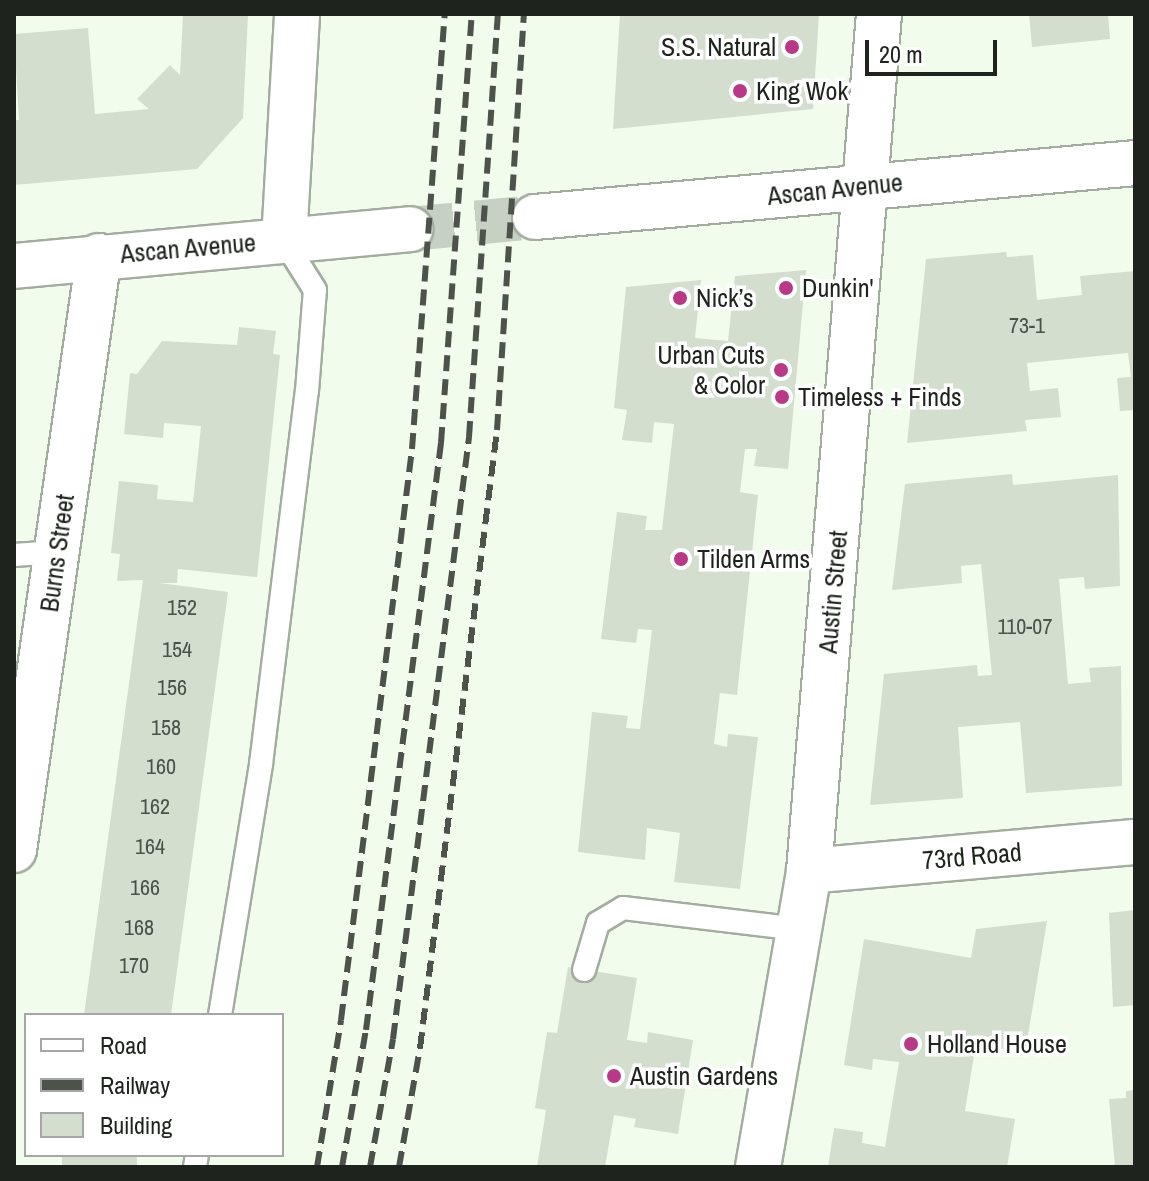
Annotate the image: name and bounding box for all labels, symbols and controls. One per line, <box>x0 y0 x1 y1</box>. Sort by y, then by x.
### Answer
scale bar <box>869 24 1001 74</box>
place label: S.S. Natural <box>661 31 776 63</box>
marker: S.S. Natural <box>783 38 801 56</box>
text: 20 m <box>879 38 923 70</box>
place label: King Wok <box>756 75 848 107</box>
marker: King Wok <box>731 82 749 100</box>
street label: Ascan Avenue <box>765 166 905 212</box>
street label: Ascan Avenue <box>118 226 258 270</box>
place label: Dunkin' <box>802 272 874 304</box>
marker: Dunkin' <box>777 279 795 297</box>
place label: Nick’s <box>696 282 754 314</box>
marker: Nick’s <box>671 289 689 307</box>
house number: 73-1 <box>1009 313 1045 339</box>
place label: Urban Cuts & Color <box>657 339 765 400</box>
marker: Urban Cuts & Color <box>772 361 790 379</box>
place label: Timeless + Finds <box>798 381 962 413</box>
marker: Timeless + Finds <box>773 388 791 406</box>
street label: Burns Street <box>33 492 81 614</box>
street label: Austin Street <box>812 529 854 655</box>
place label: Tilden Arms <box>697 543 811 575</box>
marker: Tilden Arms <box>672 550 690 568</box>
house number: 152 <box>167 595 197 621</box>
house number: 110-07 <box>998 614 1052 640</box>
house number: 154 <box>162 637 192 663</box>
house number: 156 <box>157 675 187 701</box>
house number: 158 <box>151 715 181 741</box>
house number: 160 <box>146 754 176 780</box>
house number: 162 <box>140 794 170 820</box>
house number: 164 <box>135 834 165 860</box>
street label: 73rd Road <box>921 836 1023 876</box>
house number: 166 <box>130 875 160 901</box>
house number: 168 <box>124 915 154 941</box>
house number: 170 <box>119 953 149 979</box>
legend <box>24 1013 284 1157</box>
place label: Holland House <box>927 1028 1067 1060</box>
text: Road <box>100 1029 147 1061</box>
marker: Holland House <box>902 1035 920 1053</box>
place label: Austin Gardens <box>630 1060 778 1092</box>
marker: Austin Gardens <box>605 1067 623 1085</box>
text: Railway <box>100 1069 170 1101</box>
text: Building <box>100 1109 172 1141</box>

